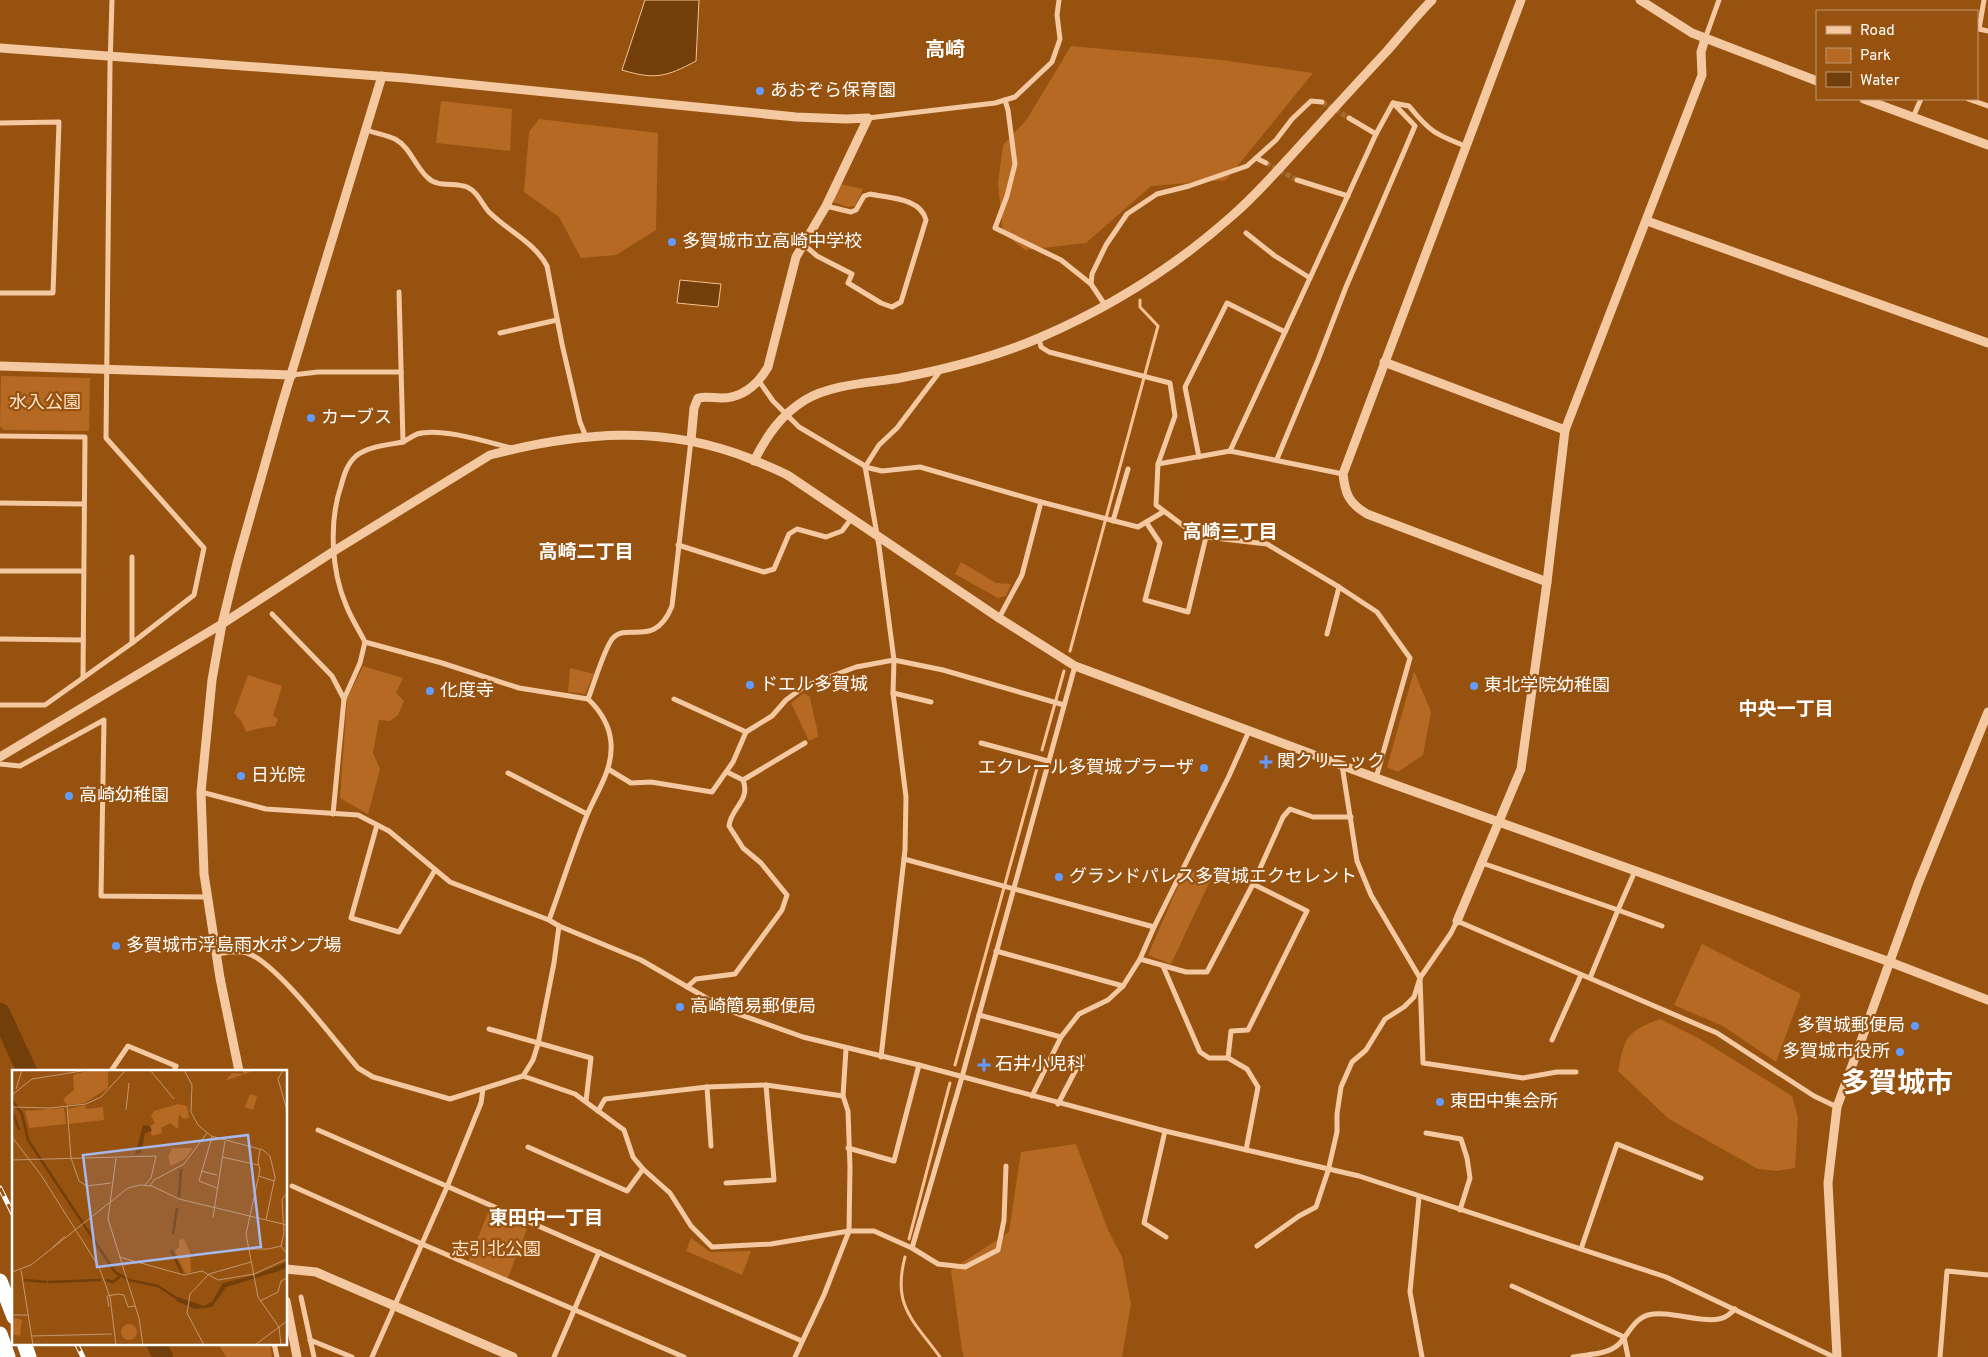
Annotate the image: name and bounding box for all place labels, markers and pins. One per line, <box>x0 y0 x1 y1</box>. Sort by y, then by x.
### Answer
place label: あおぞら保育園 <box>770 80 896 103</box>
marker: あおぞら保育園 <box>754 85 766 97</box>
place label: 多賀城市立高崎中学校 <box>682 231 862 254</box>
marker: 多賀城市立高崎中学校 <box>666 236 678 248</box>
place label: カーブス <box>321 407 392 430</box>
marker: カーブス <box>305 412 317 424</box>
place label: ドエル多賀城 <box>760 674 868 697</box>
place label: 東北学院幼稚園 <box>1484 675 1610 698</box>
marker: ドエル多賀城 <box>744 679 756 691</box>
place label: 化度寺 <box>440 680 494 703</box>
marker: 東北学院幼稚園 <box>1468 680 1480 692</box>
marker: 化度寺 <box>424 685 436 697</box>
place label: 関クリニック <box>1277 751 1385 774</box>
marker: 関クリニック <box>1259 755 1273 769</box>
place label: エクレール多賀城プラーザ <box>978 757 1194 780</box>
marker: エクレール多賀城プラーザ <box>1198 762 1210 774</box>
place label: 日光院 <box>251 765 305 788</box>
marker: 日光院 <box>235 770 247 782</box>
place label: 高崎幼稚園 <box>79 785 169 808</box>
marker: 高崎幼稚園 <box>63 790 75 802</box>
place label: グランドパレス多賀城エクセレント <box>1069 866 1357 889</box>
marker: グランドパレス多賀城エクセレント <box>1053 871 1065 883</box>
place label: 多賀城市浮島雨水ポンプ場 <box>126 935 341 958</box>
marker: 多賀城市浮島雨水ポンプ場 <box>110 940 122 952</box>
place label: 高崎簡易郵便局 <box>690 996 816 1019</box>
marker: 高崎簡易郵便局 <box>674 1001 686 1013</box>
place label: 多賀城郵便局 <box>1797 1015 1905 1038</box>
marker: 多賀城郵便局 <box>1909 1020 1921 1032</box>
place label: 多賀城市役所 <box>1782 1041 1890 1064</box>
marker: 多賀城市役所 <box>1894 1046 1906 1058</box>
place label: 石井小児科 <box>995 1054 1085 1077</box>
marker: 石井小児科 <box>977 1058 991 1072</box>
place label: 東田中集会所 <box>1450 1091 1558 1114</box>
marker: 東田中集会所 <box>1434 1096 1446 1108</box>

